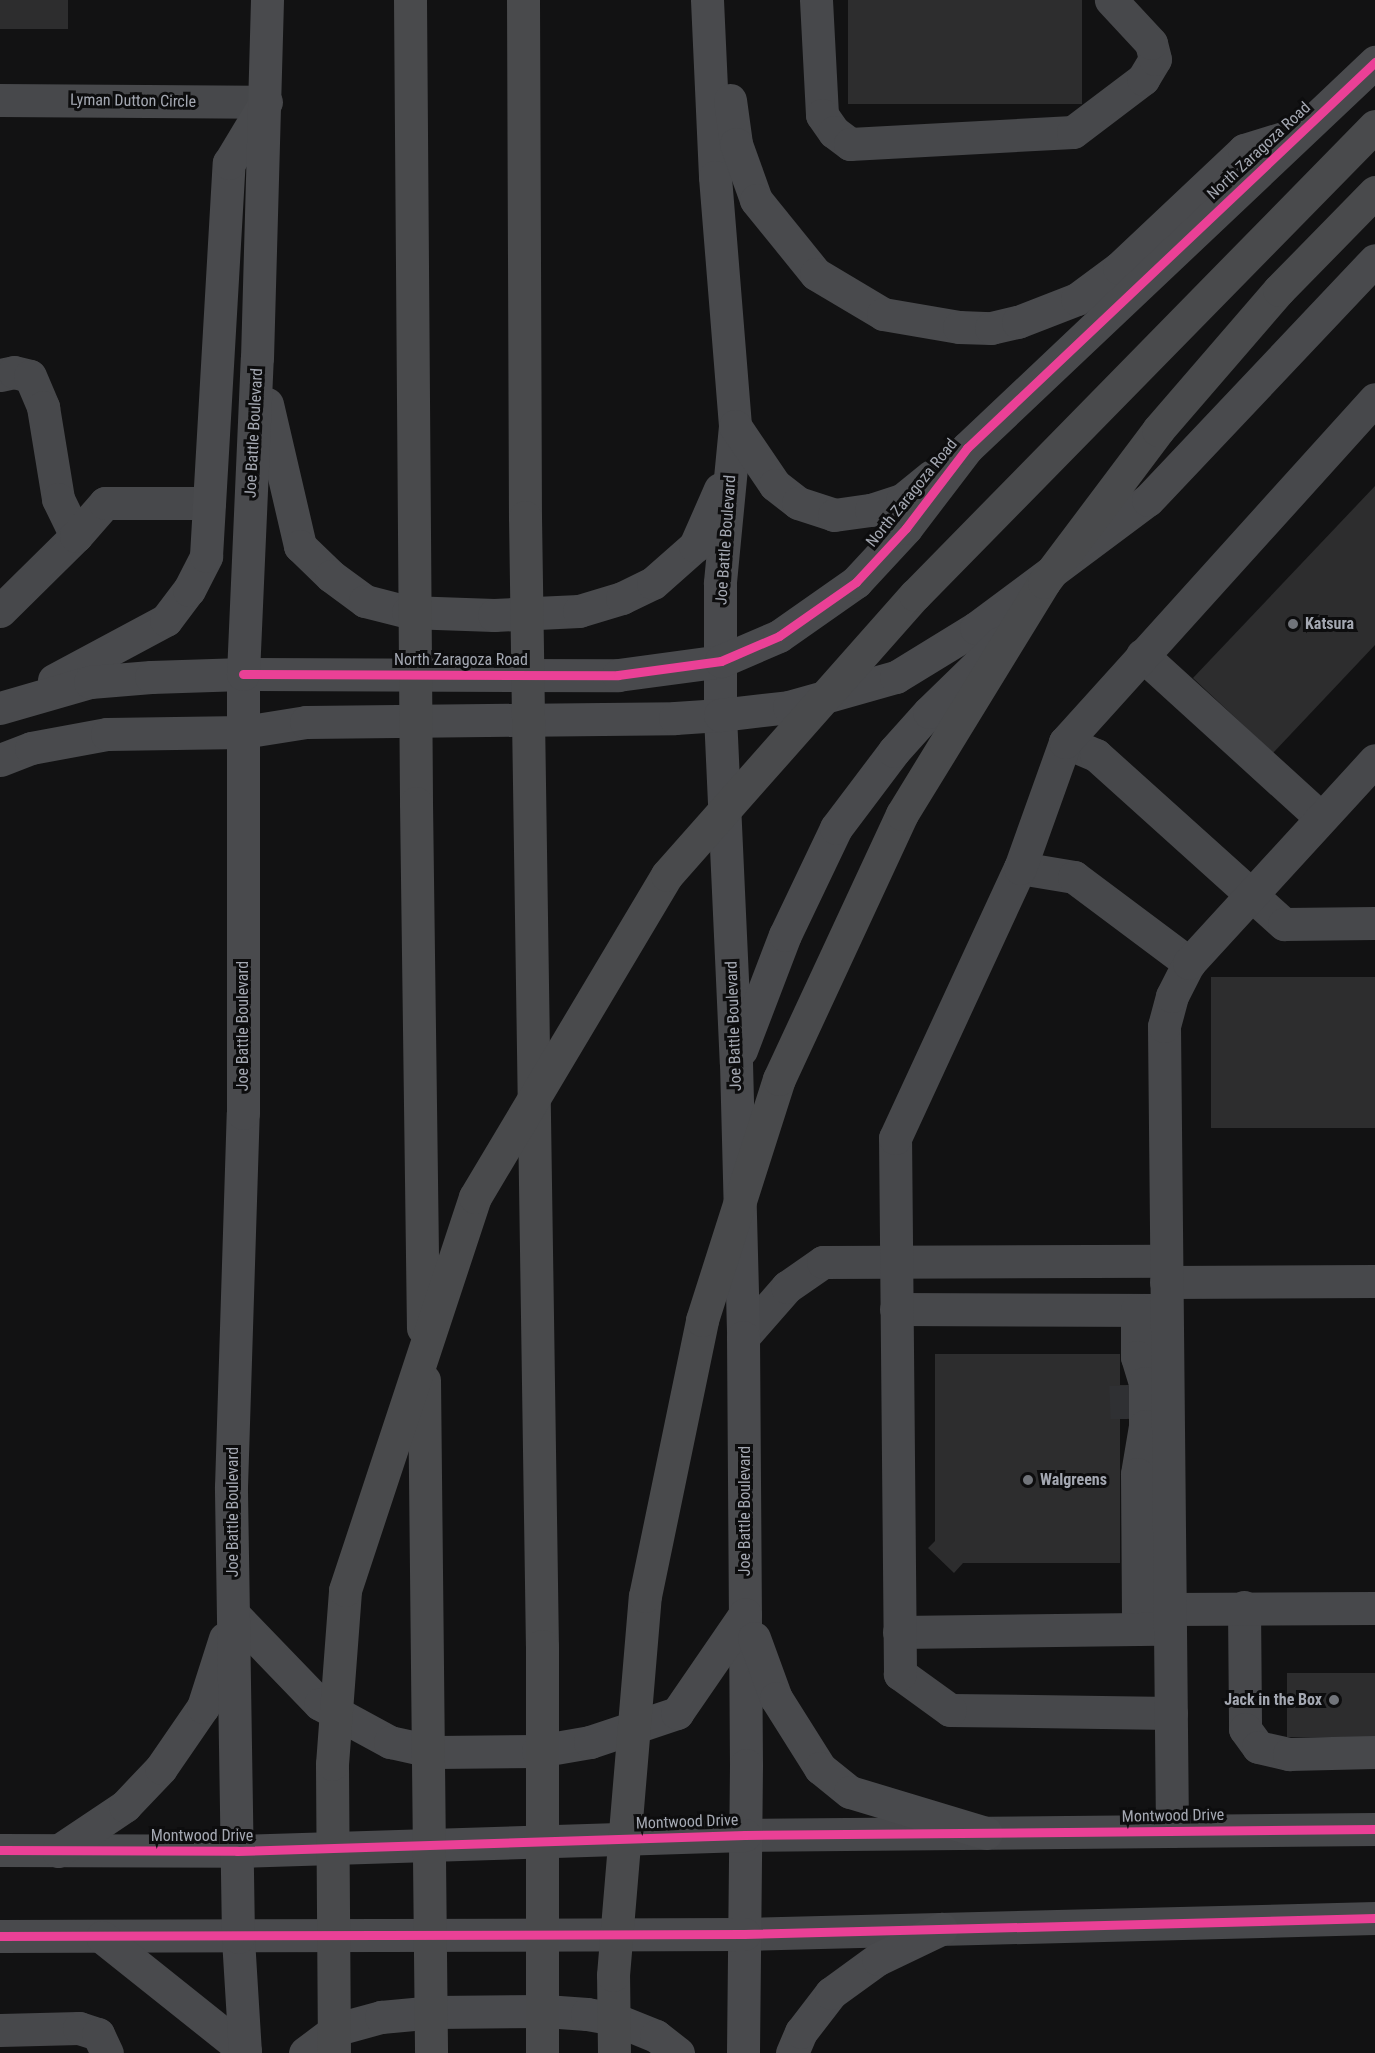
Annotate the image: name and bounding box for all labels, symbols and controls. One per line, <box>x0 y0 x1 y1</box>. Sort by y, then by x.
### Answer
street label: Lyman Dutton Circle <box>70 90 196 112</box>
street label: North Zaragoza Road <box>1203 98 1315 204</box>
street label: Joe Battle Boulevard <box>241 367 267 499</box>
street label: North Zaragoza Road <box>862 435 962 551</box>
street label: Joe Battle Boulevard <box>712 474 740 606</box>
place label: Katsura <box>1305 614 1354 634</box>
marker: Katsura <box>1286 617 1300 631</box>
street label: North Zaragoza Road <box>394 650 528 670</box>
street label: Joe Battle Boulevard <box>233 961 253 1091</box>
street label: Joe Battle Boulevard <box>722 961 746 1091</box>
street label: Joe Battle Boulevard <box>735 1446 755 1576</box>
street label: Joe Battle Boulevard <box>223 1447 243 1577</box>
place label: Walgreens <box>1040 1470 1107 1490</box>
marker: Walgreens <box>1021 1473 1035 1487</box>
place label: Jack in the Box <box>1224 1690 1322 1710</box>
marker: Jack in the Box <box>1327 1693 1341 1707</box>
street label: Montwood Drive <box>1122 1806 1224 1826</box>
street label: Montwood Drive <box>635 1811 739 1833</box>
street label: Montwood Drive <box>151 1826 253 1846</box>

